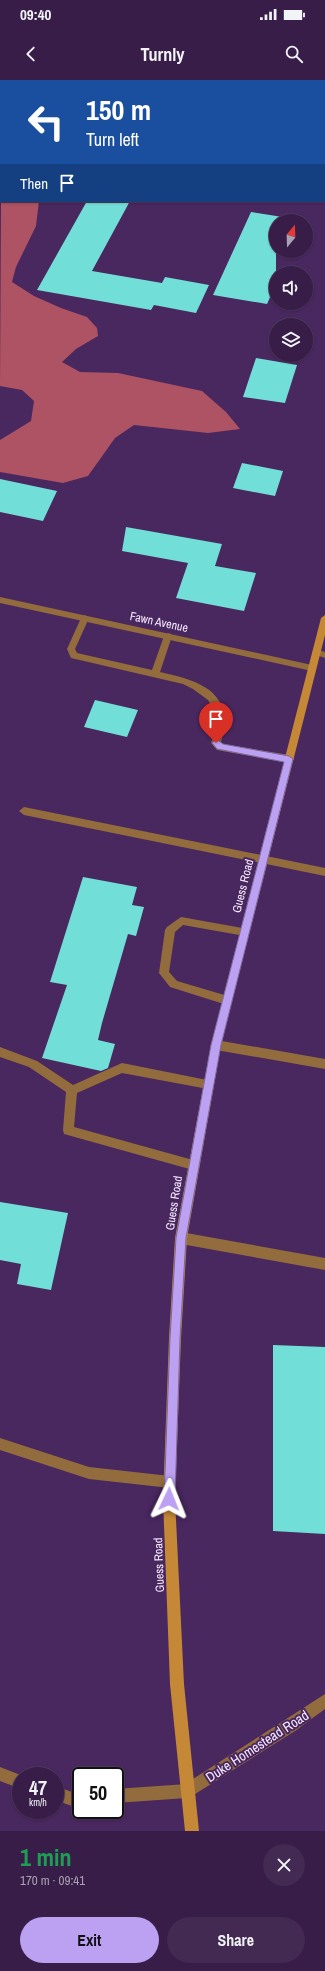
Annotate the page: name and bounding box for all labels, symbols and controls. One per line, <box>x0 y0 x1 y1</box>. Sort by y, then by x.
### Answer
text: 09:40 <box>20 4 51 25</box>
text: Turnly <box>140 42 185 67</box>
icon: back <box>20 43 42 65</box>
icon: search <box>283 43 305 65</box>
text: 150 m <box>86 91 151 129</box>
icon: left <box>20 96 72 148</box>
text: Turn left <box>86 127 139 152</box>
icon: arrive <box>56 172 78 194</box>
text: Then <box>20 173 48 194</box>
north arrow <box>269 214 313 258</box>
map controls <box>269 214 313 362</box>
button: sound <box>269 266 313 310</box>
button: layers <box>269 318 313 362</box>
street label: Fawn Avenue <box>128 608 190 636</box>
pin <box>199 702 233 743</box>
icon: arrive <box>205 708 227 730</box>
street label: Guess Road <box>229 858 257 914</box>
street label: Guess Road <box>162 1175 186 1231</box>
position arrow <box>148 1478 190 1520</box>
street label: Guess Road <box>150 1537 168 1593</box>
street label: Duke Homestead Road <box>202 1706 312 1786</box>
speed limit sign: 50 <box>72 1767 124 1819</box>
text: 47 <box>29 1774 47 1801</box>
text: km/h <box>29 1796 47 1809</box>
text: 1 min <box>20 1841 71 1873</box>
button: close <box>263 1844 305 1886</box>
text: 170 m · 09:41 <box>20 1872 85 1889</box>
button: Exit <box>20 1917 159 1963</box>
button: Share <box>167 1917 305 1963</box>

